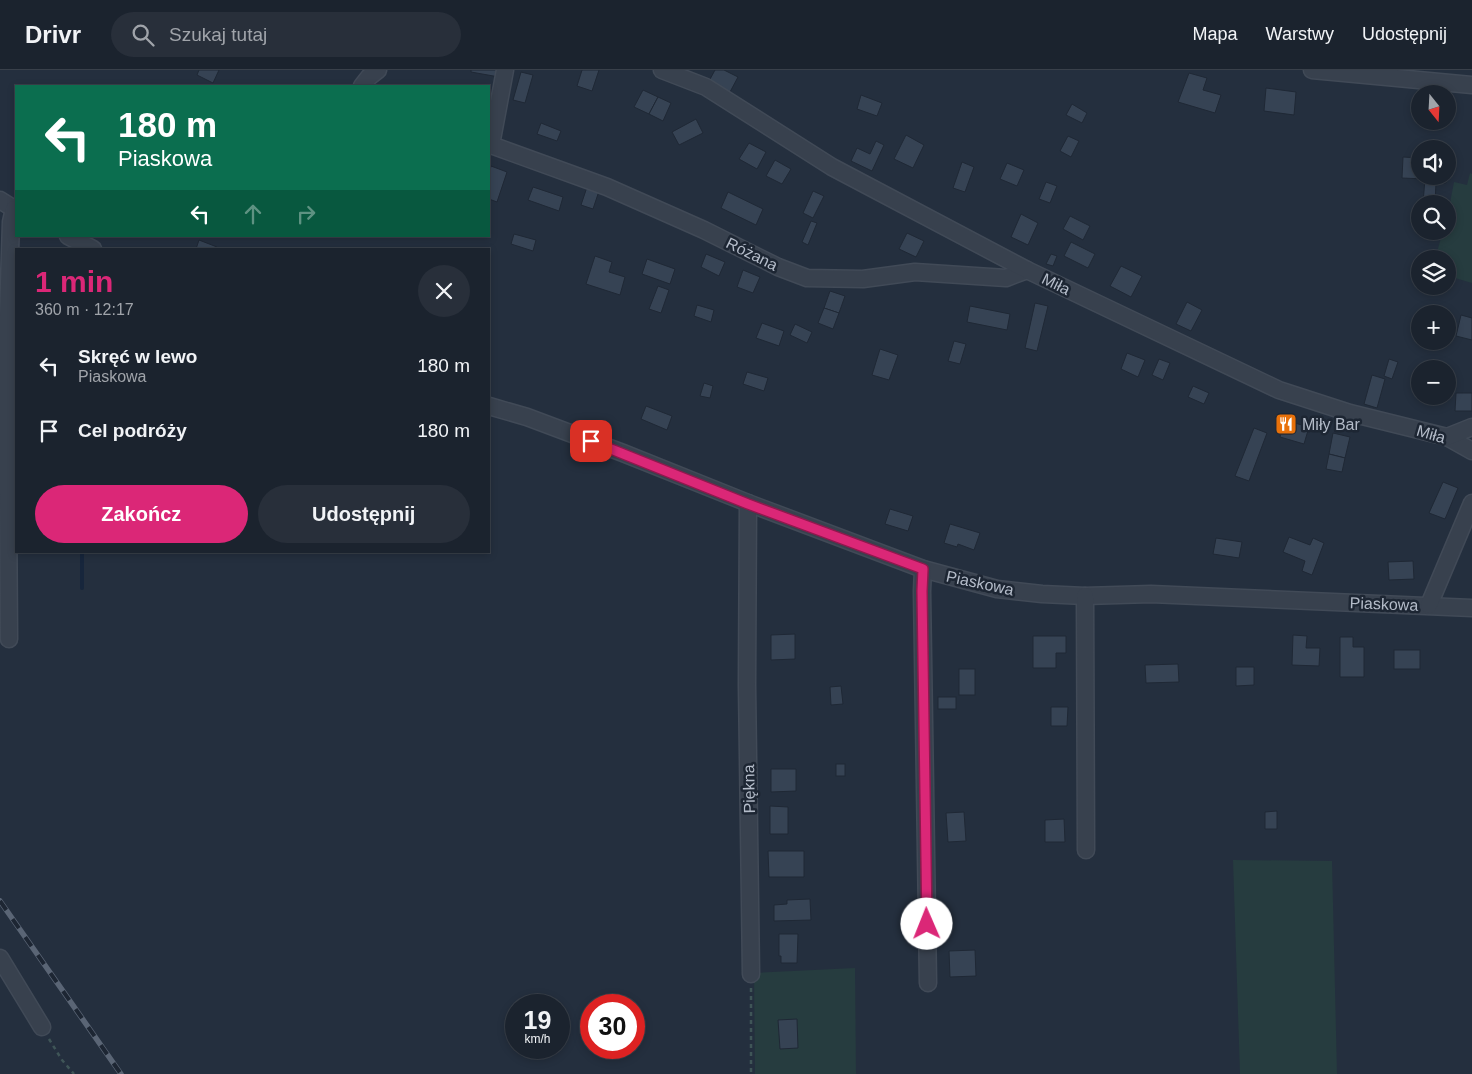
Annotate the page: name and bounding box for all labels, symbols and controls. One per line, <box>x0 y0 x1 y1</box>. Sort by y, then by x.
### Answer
search box <box>111 12 461 57</box>
text: Drivr <box>25 21 81 48</box>
icon: search <box>129 21 157 49</box>
text: Szukaj tutaj <box>169 24 267 45</box>
text: Mapa <box>1193 24 1238 44</box>
text: Warstwy <box>1266 24 1334 44</box>
text: Udostępnij <box>1362 24 1447 44</box>
north arrow <box>1411 85 1456 130</box>
map controls <box>1411 85 1456 405</box>
icon: left <box>35 105 100 170</box>
text: 180 m <box>118 105 217 144</box>
button: sound <box>1411 140 1456 185</box>
text: Piaskowa <box>118 146 212 171</box>
button: search <box>1411 195 1456 240</box>
icon: left <box>186 200 214 228</box>
icon: ahead <box>239 200 267 228</box>
icon: right <box>292 200 320 228</box>
street label: Różana <box>723 234 781 274</box>
button: layers <box>1411 250 1456 295</box>
text: 1 min <box>35 265 113 298</box>
button: close <box>418 265 470 317</box>
street label: Miła <box>1039 270 1073 298</box>
text: 360 m · 12:17 <box>35 301 134 318</box>
button: + <box>1411 305 1456 350</box>
text: Skręć w lewo <box>78 346 197 367</box>
icon: left <box>35 352 63 380</box>
text: 180 m <box>417 355 470 376</box>
button: − <box>1411 360 1456 405</box>
text: Piaskowa <box>78 368 146 385</box>
restaurant icon: Miły Bar <box>1274 412 1298 436</box>
place label: Miły Bar <box>1302 416 1360 433</box>
icon: arrive <box>35 417 63 445</box>
text: Cel podróży <box>78 420 187 441</box>
text: 180 m <box>417 420 470 441</box>
pin <box>570 420 612 462</box>
street label: Miła <box>1415 422 1448 446</box>
icon: arrive <box>577 427 605 455</box>
button: Zakończ <box>35 485 248 543</box>
button: Udostępnij <box>258 485 470 543</box>
street label: Piaskowa <box>945 568 1015 598</box>
street label: Piaskowa <box>1349 594 1419 614</box>
street label: Piękna <box>740 764 758 814</box>
position arrow <box>900 897 952 949</box>
speed limit sign: 30 <box>580 994 645 1059</box>
text: 19 <box>524 1006 551 1034</box>
text: km/h <box>524 1032 551 1046</box>

